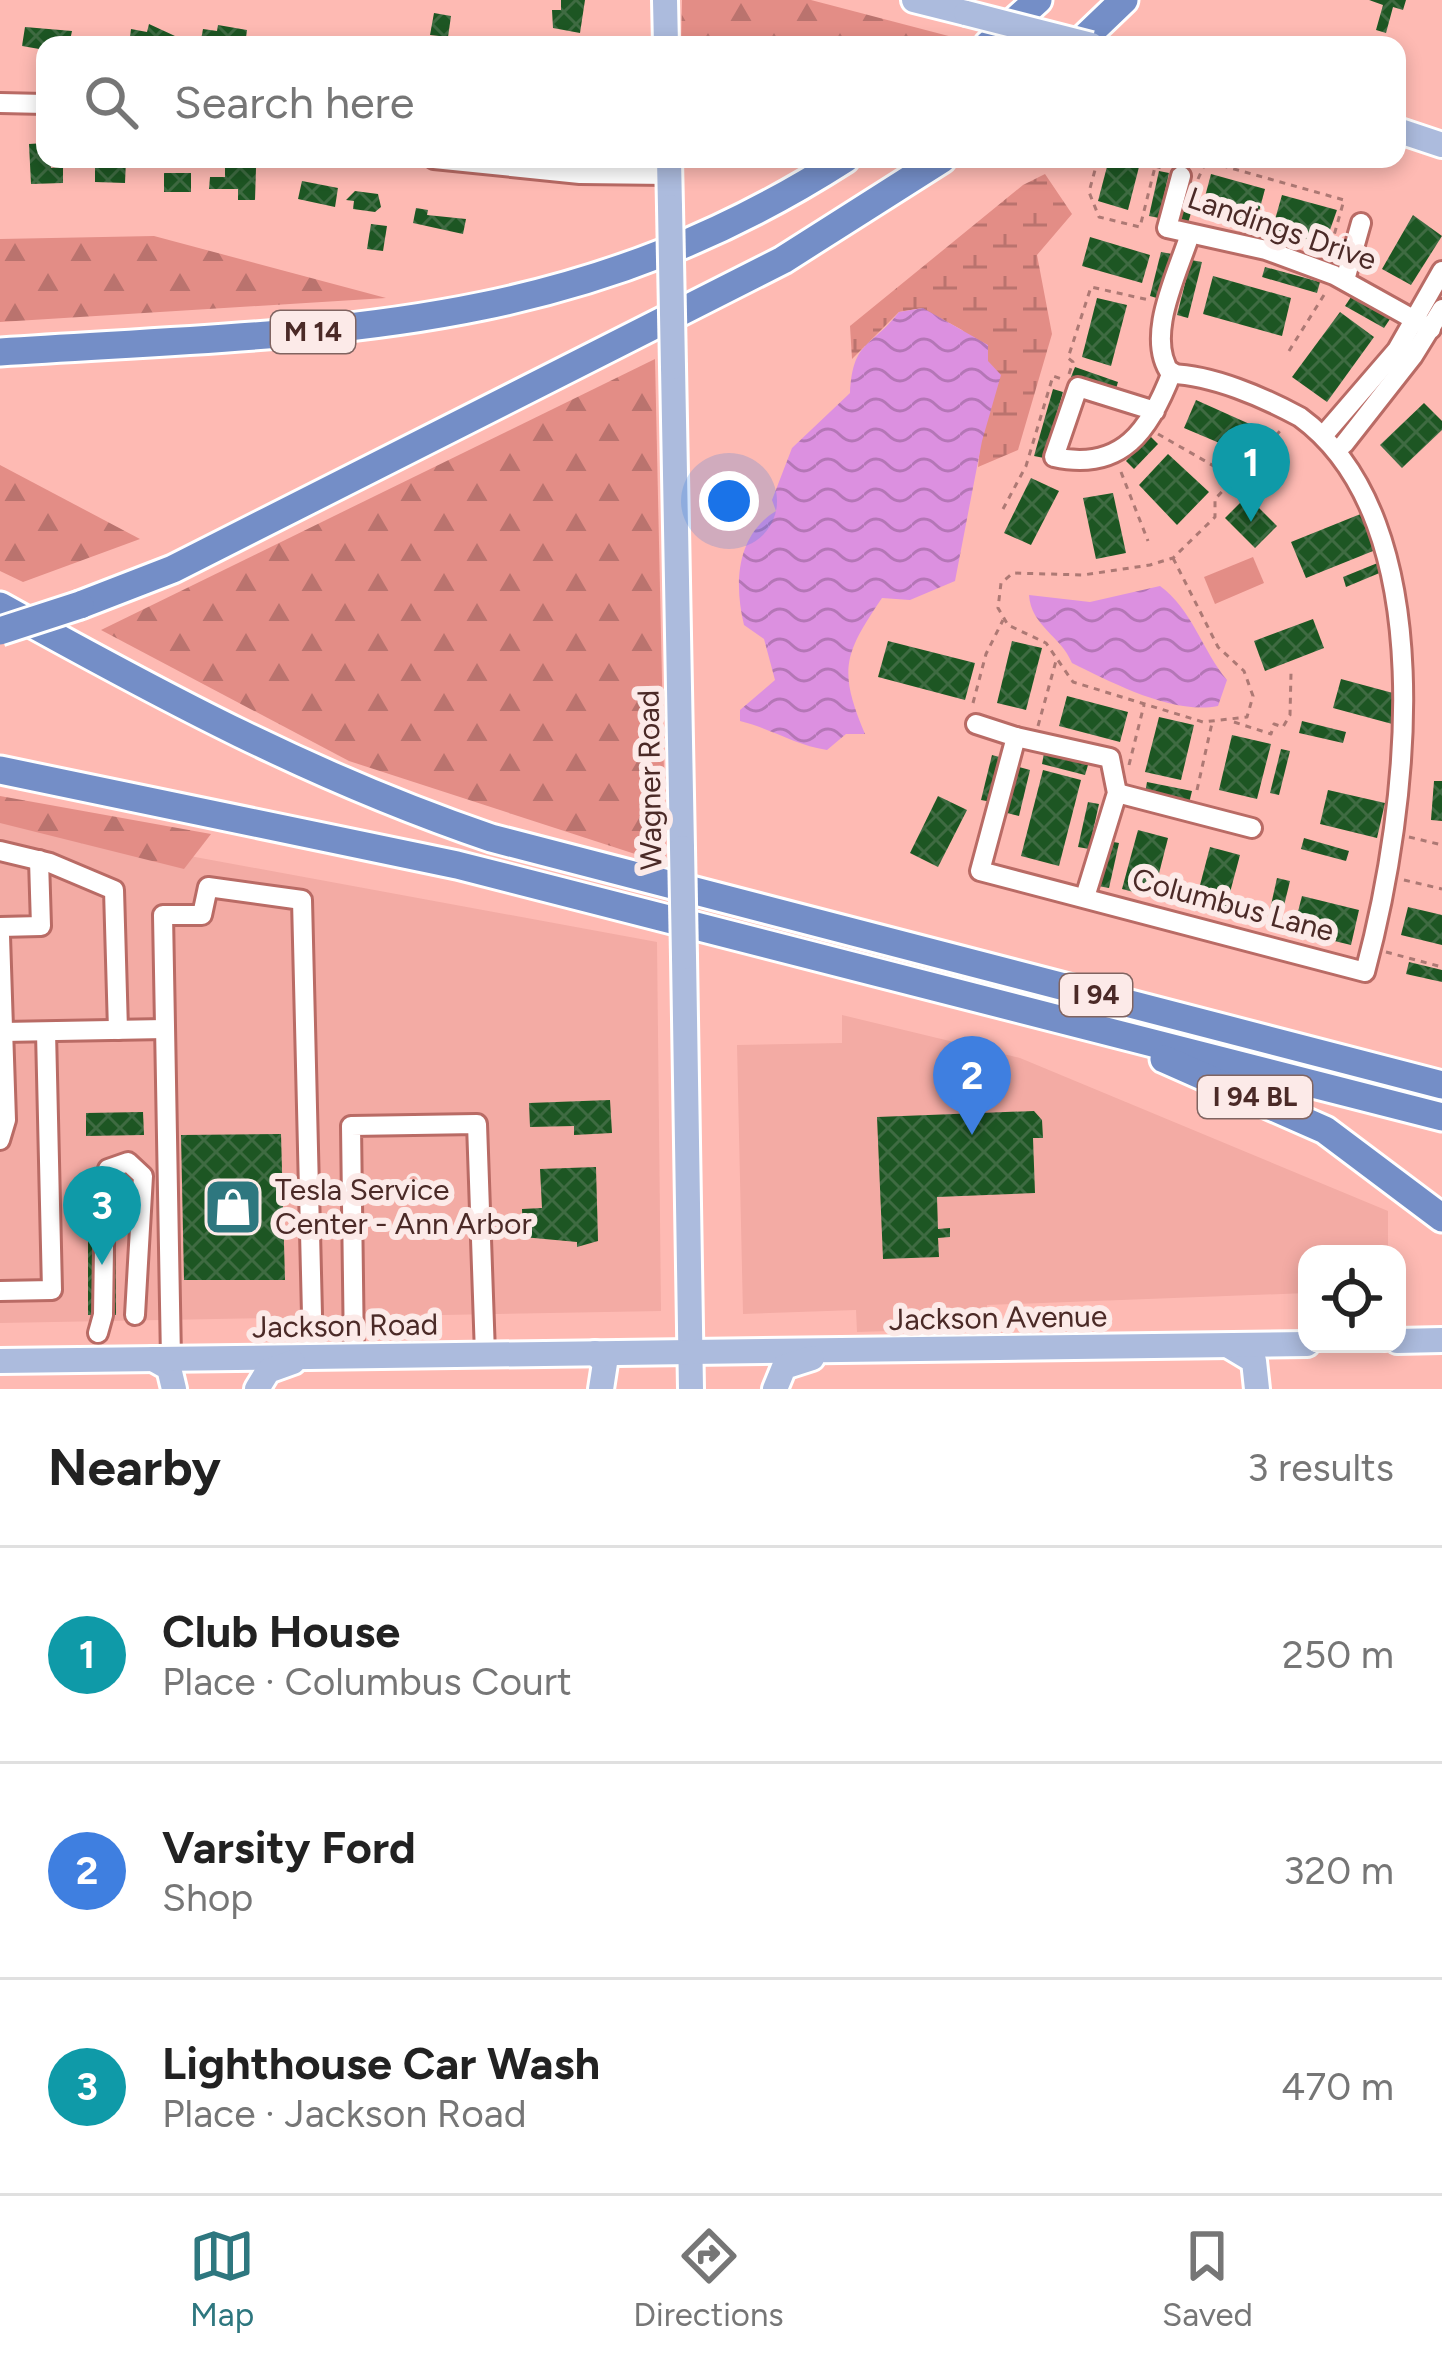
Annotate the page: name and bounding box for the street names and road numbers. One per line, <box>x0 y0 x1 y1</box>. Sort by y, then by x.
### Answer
street label: Landings Drive <box>1183 179 1381 278</box>
road number: M 14 <box>271 311 355 353</box>
street label: Wagner Road <box>629 690 670 870</box>
street label: Columbus Lane <box>1128 860 1338 949</box>
road number: I 94 <box>1060 974 1132 1016</box>
road number: I 94 BL <box>1198 1076 1312 1118</box>
street label: Jackson Avenue <box>888 1297 1108 1338</box>
street label: Jackson Road <box>252 1305 438 1346</box>

